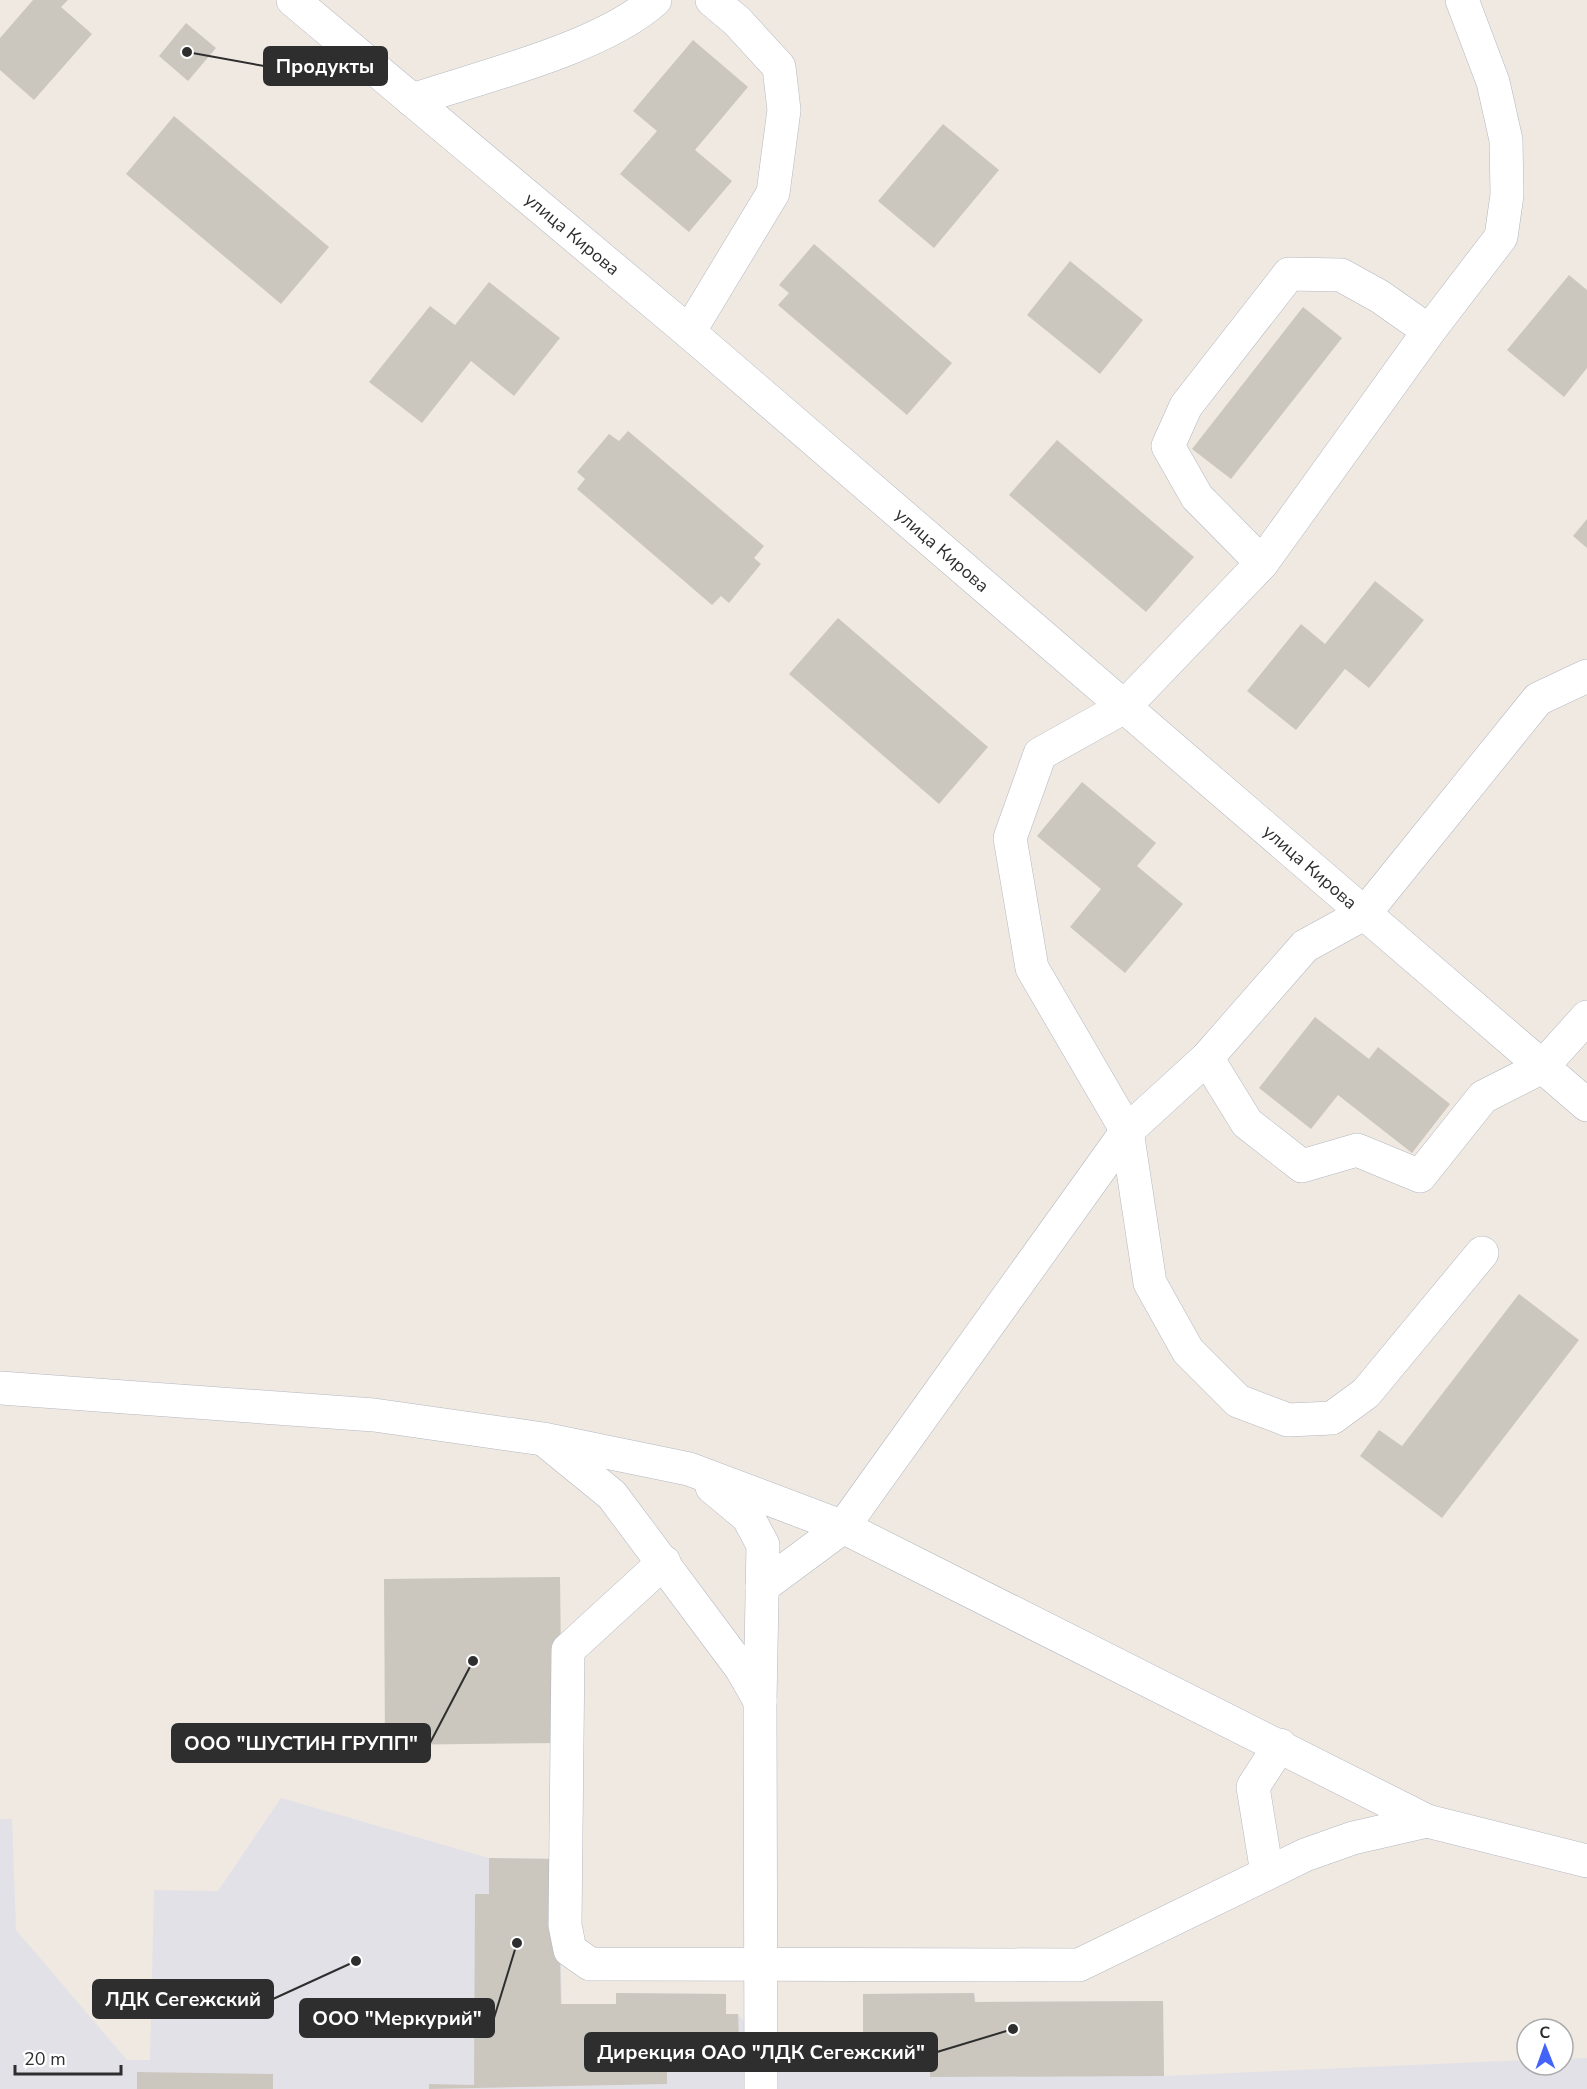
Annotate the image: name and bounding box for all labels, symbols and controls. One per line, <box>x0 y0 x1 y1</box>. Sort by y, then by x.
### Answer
callout: Продукты <box>264 47 387 85</box>
text: Продукты <box>276 53 374 80</box>
street label: улица Кирова <box>519 187 625 281</box>
street label: улица Кирова <box>890 502 994 598</box>
street label: улица Кирова <box>1258 819 1362 915</box>
callout: ООО "ШУСТИН ГРУПП" <box>172 1724 430 1762</box>
text: ООО "ШУСТИН ГРУПП" <box>184 1730 418 1757</box>
callout: ЛДК Сегежский <box>93 1980 273 2018</box>
text: ЛДК Сегежский <box>105 1986 261 2013</box>
callout: ООО "Меркурий" <box>300 1999 494 2037</box>
text: ООО "Меркурий" <box>312 2005 482 2032</box>
north arrow <box>1515 2017 1575 2077</box>
text: С <box>1539 2022 1551 2044</box>
callout: Дирекция ОАО "ЛДК Сегежский" <box>585 2033 937 2071</box>
scale bar <box>15 2038 122 2076</box>
text: Дирекция ОАО "ЛДК Сегежский" <box>597 2039 925 2066</box>
text: 20 m <box>24 2047 66 2071</box>

